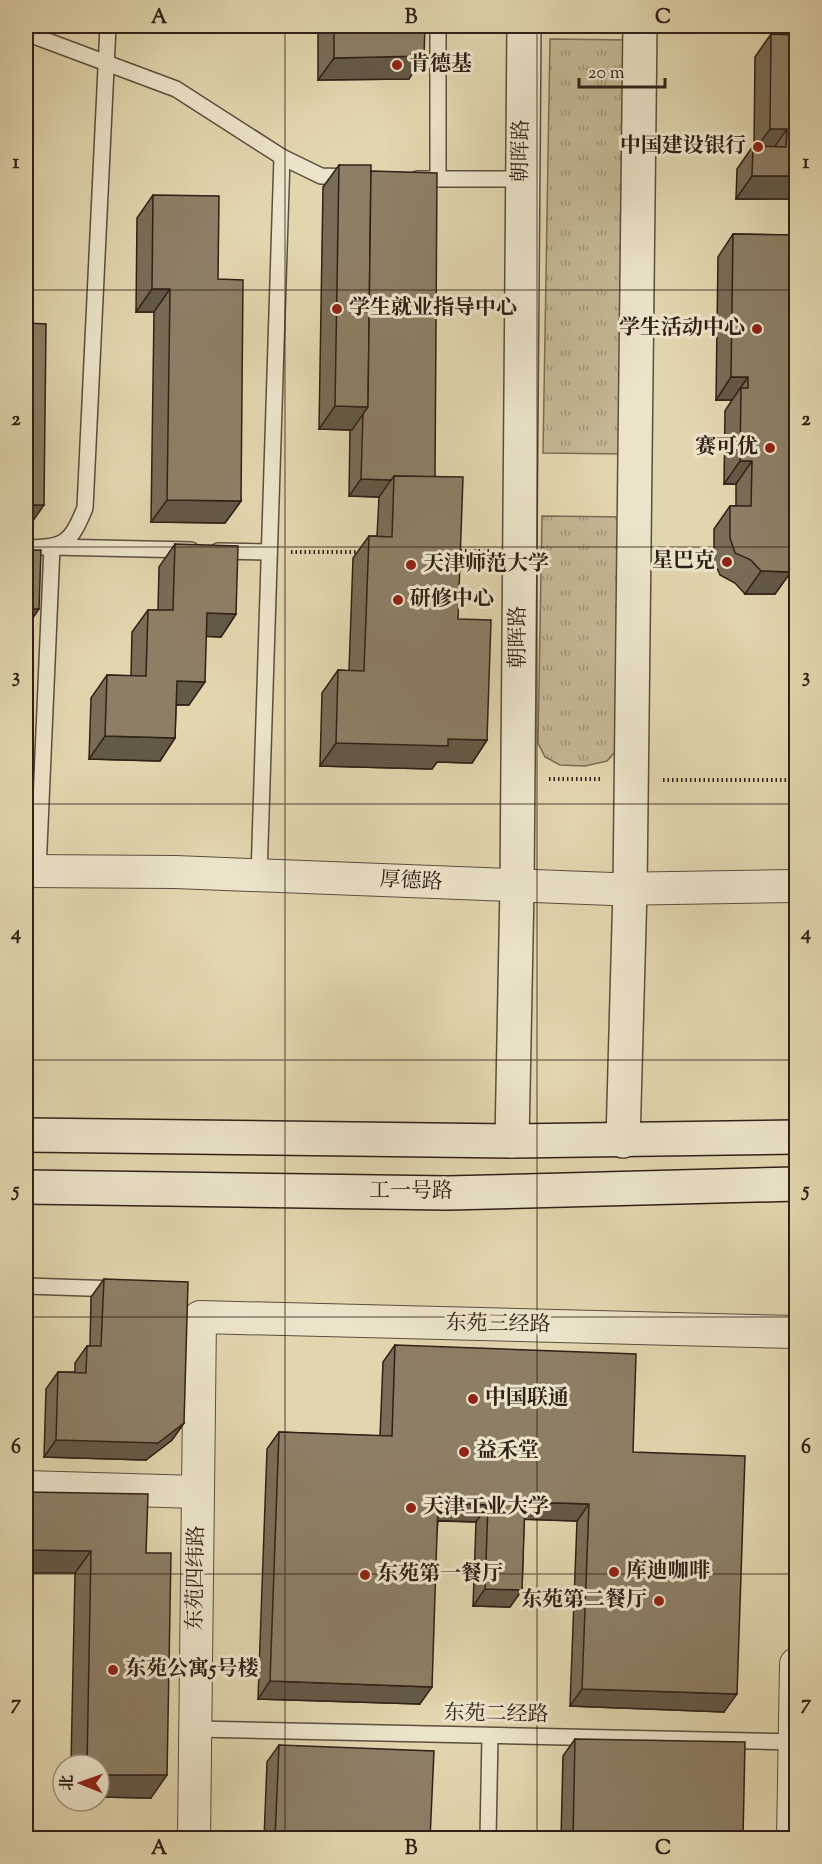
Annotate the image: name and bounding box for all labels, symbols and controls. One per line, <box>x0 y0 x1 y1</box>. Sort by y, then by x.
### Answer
text: A <box>151 4 168 33</box>
text: B <box>405 4 418 33</box>
text: C <box>655 4 671 33</box>
place label: 肯德基 <box>409 50 472 80</box>
scale bar <box>579 51 664 89</box>
marker: 肯德基 <box>390 58 404 72</box>
text: 20 m <box>588 61 625 87</box>
street label: 朝晖路 <box>506 119 538 183</box>
place label: 中国建设银行 <box>620 132 746 162</box>
marker: 中国建设银行 <box>751 140 765 154</box>
text: 1 <box>13 149 20 178</box>
text: 1 <box>803 149 810 178</box>
place label: 学生就业指导中心 <box>349 294 517 324</box>
marker: 学生就业指导中心 <box>330 302 344 316</box>
place label: 学生活动中心 <box>619 314 745 344</box>
marker: 学生活动中心 <box>750 322 764 336</box>
text: 2 <box>11 406 21 435</box>
text: 2 <box>801 406 811 435</box>
place label: 赛可优 <box>695 433 758 463</box>
marker: 赛可优 <box>763 441 777 455</box>
place label: 星巴克 <box>652 547 715 577</box>
place label: 天津师范大学 <box>423 550 549 580</box>
marker: 星巴克 <box>720 555 734 569</box>
marker: 天津师范大学 <box>404 558 418 572</box>
place label: 研修中心 <box>410 585 494 615</box>
marker: 研修中心 <box>391 593 405 607</box>
street label: 朝晖路 <box>504 606 534 669</box>
text: 3 <box>12 663 20 692</box>
text: 3 <box>802 663 810 692</box>
street label: 厚德路 <box>379 865 443 899</box>
text: 4 <box>10 920 21 949</box>
text: 4 <box>800 920 811 949</box>
text: 5 <box>11 1177 20 1206</box>
street label: 工一号路 <box>369 1177 453 1207</box>
text: 5 <box>801 1177 810 1206</box>
street label: 东苑三经路 <box>445 1309 551 1341</box>
place label: 中国联通 <box>485 1384 569 1414</box>
marker: 中国联通 <box>466 1392 480 1406</box>
text: 6 <box>11 1434 21 1463</box>
text: 6 <box>801 1434 811 1463</box>
place label: 益禾堂 <box>476 1437 539 1467</box>
marker: 益禾堂 <box>457 1445 471 1459</box>
place label: 天津工业大学 <box>423 1493 549 1523</box>
marker: 天津工业大学 <box>404 1501 418 1515</box>
street label: 东苑四纬路 <box>181 1525 213 1631</box>
place label: 库迪咖啡 <box>626 1557 710 1587</box>
place label: 东苑第一餐厅 <box>377 1560 503 1590</box>
marker: 库迪咖啡 <box>607 1565 621 1579</box>
marker: 东苑第一餐厅 <box>358 1568 372 1582</box>
place label: 东苑第二餐厅 <box>521 1586 647 1616</box>
marker: 东苑第二餐厅 <box>652 1594 666 1608</box>
place label: 东苑公寓5号楼 <box>125 1655 258 1685</box>
marker: 东苑公寓5号楼 <box>106 1663 120 1677</box>
text: 7 <box>11 1690 22 1719</box>
text: 7 <box>801 1690 812 1719</box>
street label: 东苑二经路 <box>443 1699 549 1731</box>
north arrow <box>51 1753 111 1813</box>
text: 北 <box>57 1775 80 1791</box>
text: A <box>151 1835 168 1864</box>
text: B <box>405 1835 418 1864</box>
text: C <box>655 1835 671 1864</box>

